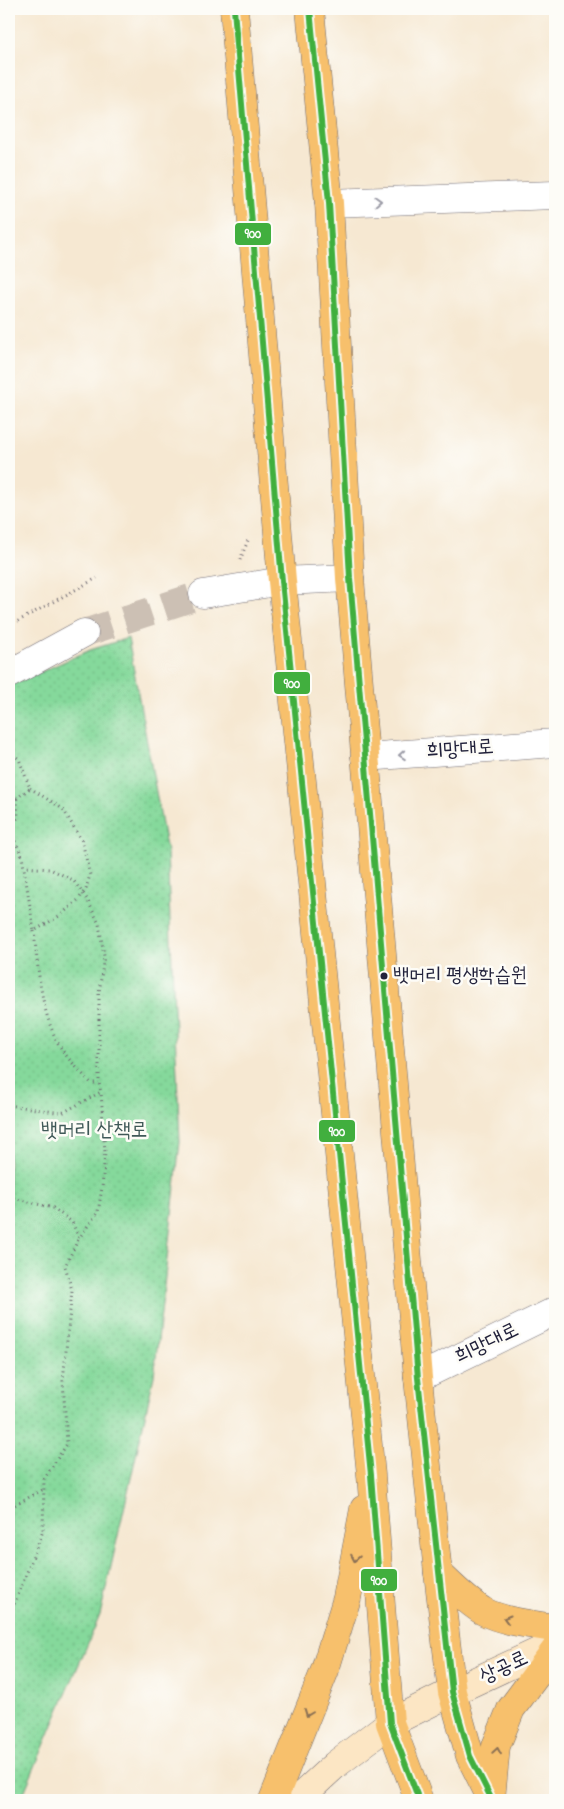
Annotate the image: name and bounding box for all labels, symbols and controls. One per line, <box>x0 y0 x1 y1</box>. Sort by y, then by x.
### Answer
one-way arrow <box>374 196 382 207</box>
line badge: 900 <box>234 222 272 246</box>
text: 900 <box>244 224 261 245</box>
line badge: 900 <box>273 671 311 695</box>
text: 900 <box>283 674 300 695</box>
street label: 희망대로 <box>425 733 495 767</box>
one-way arrow <box>398 749 406 760</box>
place label: 뱃머리 평생학습원 <box>393 962 527 991</box>
marker: 뱃머리 평생학습원 <box>379 971 389 981</box>
park label: 뱃머리 산책로 <box>41 1116 147 1146</box>
line badge: 900 <box>318 1119 356 1143</box>
text: 900 <box>328 1122 345 1143</box>
street label: 희망대로 <box>450 1316 524 1372</box>
one-way arrow <box>350 1553 360 1562</box>
line badge: 900 <box>360 1568 398 1592</box>
text: 900 <box>370 1571 387 1592</box>
one-way arrow <box>503 1614 512 1625</box>
street label: 상공로 <box>475 1644 533 1692</box>
one-way arrow <box>304 1708 314 1717</box>
one-way arrow <box>491 1747 501 1755</box>

